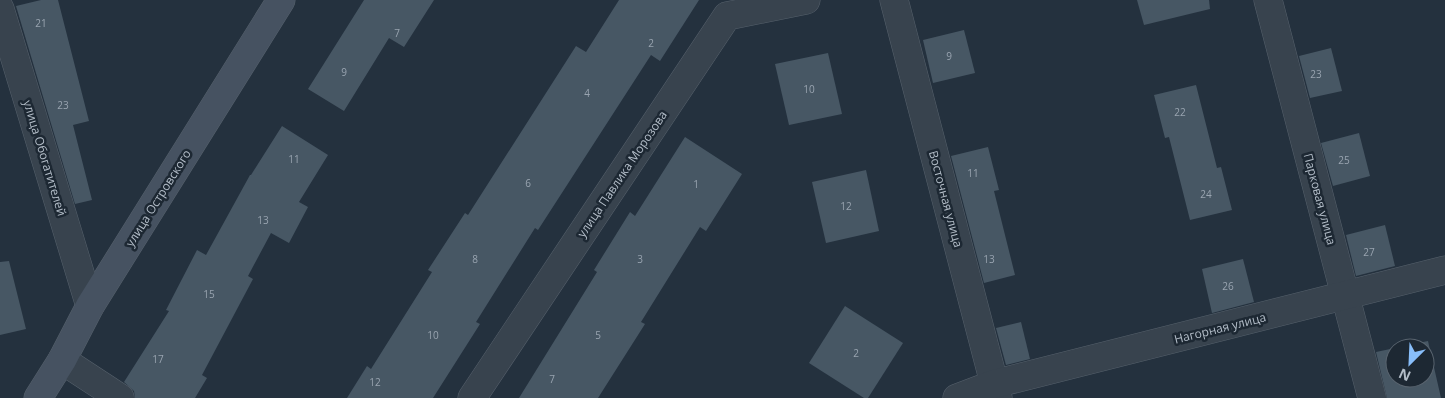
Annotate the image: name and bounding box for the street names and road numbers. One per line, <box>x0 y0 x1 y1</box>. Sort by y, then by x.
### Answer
street label: улица Обогатителей <box>19 98 71 218</box>
street label: улица Павлика Морозова <box>573 107 671 241</box>
street label: улица Островского <box>121 146 195 250</box>
street label: Восточная улица <box>925 149 967 249</box>
street label: Парковая улица <box>1300 151 1340 247</box>
street label: Нагорная улица <box>1172 308 1268 348</box>

